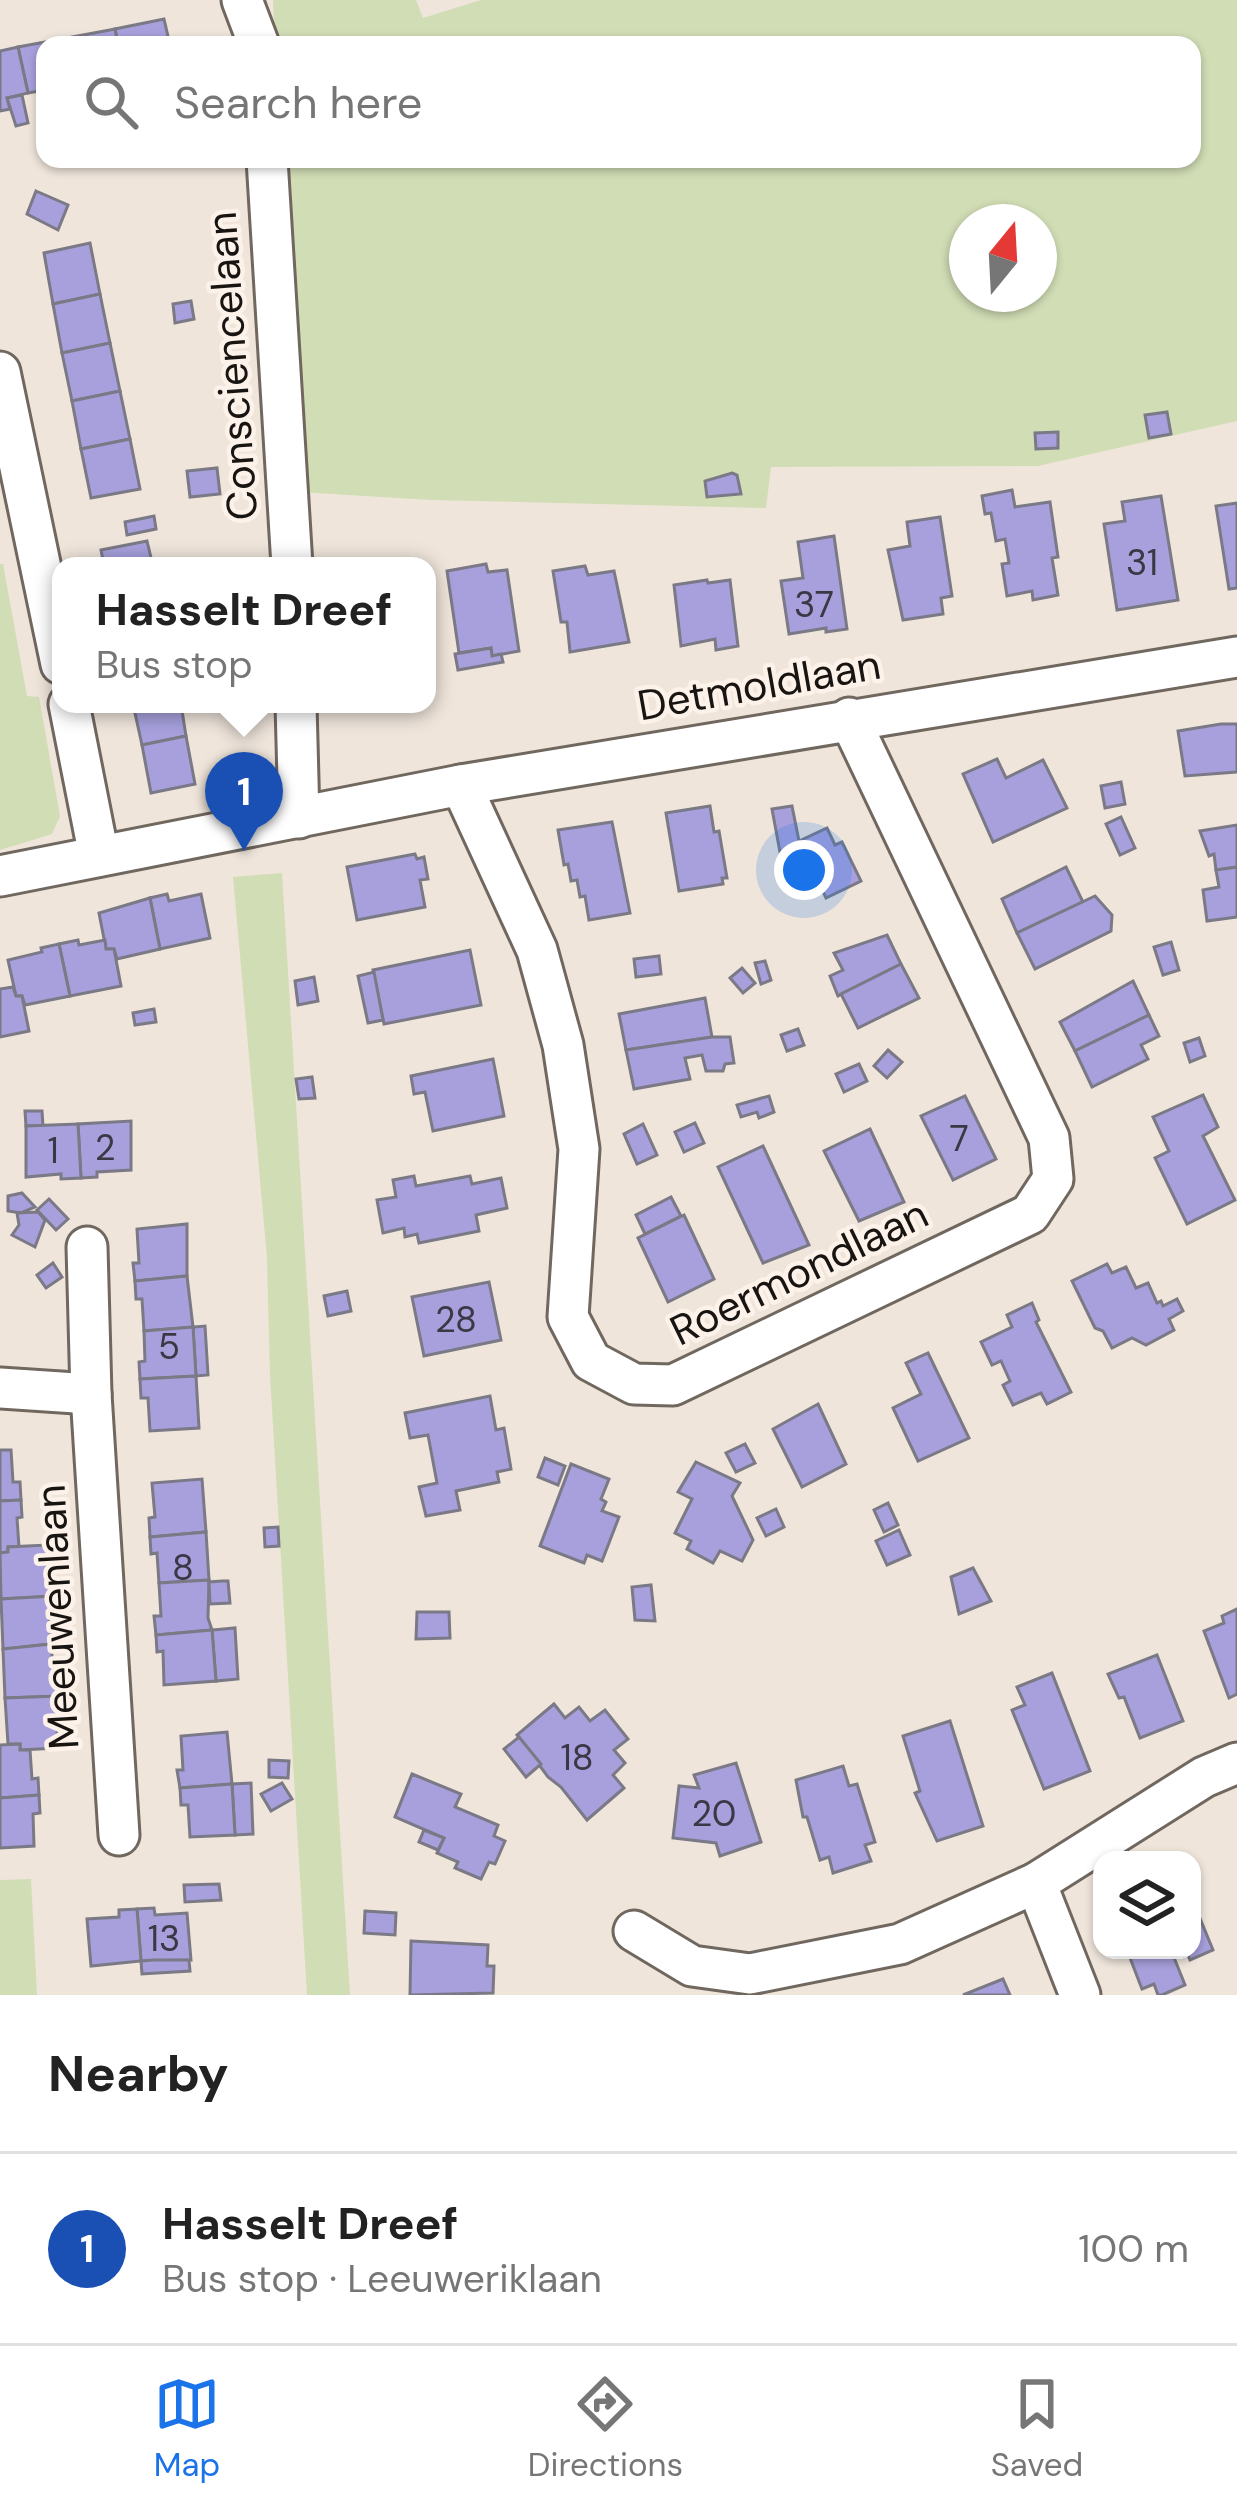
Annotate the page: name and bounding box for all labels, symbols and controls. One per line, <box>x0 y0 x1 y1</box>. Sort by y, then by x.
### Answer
search box <box>36 36 1201 168</box>
icon: search <box>78 69 144 135</box>
text: Search here <box>174 73 422 132</box>
north arrow <box>949 204 1057 312</box>
street label: Consciencelaan <box>194 210 270 522</box>
house number: 31 <box>1126 539 1158 586</box>
popup <box>52 557 436 713</box>
text: Hasselt Dreef <box>96 580 392 639</box>
house number: 37 <box>794 581 834 628</box>
street label: Detmoldlaan <box>633 637 885 733</box>
text: Bus stop <box>96 639 253 690</box>
pin: 1 <box>205 752 283 851</box>
your location <box>774 840 834 900</box>
house number: 7 <box>949 1115 969 1162</box>
house number: 2 <box>95 1124 115 1171</box>
house number: 1 <box>47 1127 59 1174</box>
street label: Roermondlaan <box>661 1186 937 1358</box>
house number: 28 <box>435 1296 477 1343</box>
house number: 5 <box>158 1323 180 1370</box>
street label: Meeuwenlaan <box>23 1483 91 1751</box>
house number: 8 <box>172 1544 194 1591</box>
house number: 18 <box>560 1734 594 1781</box>
house number: 20 <box>691 1790 737 1837</box>
map controls <box>1093 1851 1201 1959</box>
button: layers <box>1093 1851 1201 1959</box>
house number: 13 <box>148 1915 180 1962</box>
text: Nearby <box>48 2040 229 2107</box>
text: Hasselt Dreef <box>162 2194 458 2253</box>
text: 1 <box>80 2223 94 2274</box>
text: 100 m <box>1078 2223 1189 2274</box>
text: Bus stop · Leeuweriklaan <box>162 2253 602 2304</box>
tab: Map <box>154 2371 220 2486</box>
tab: Directions <box>528 2371 683 2486</box>
tab: Saved <box>991 2371 1083 2486</box>

